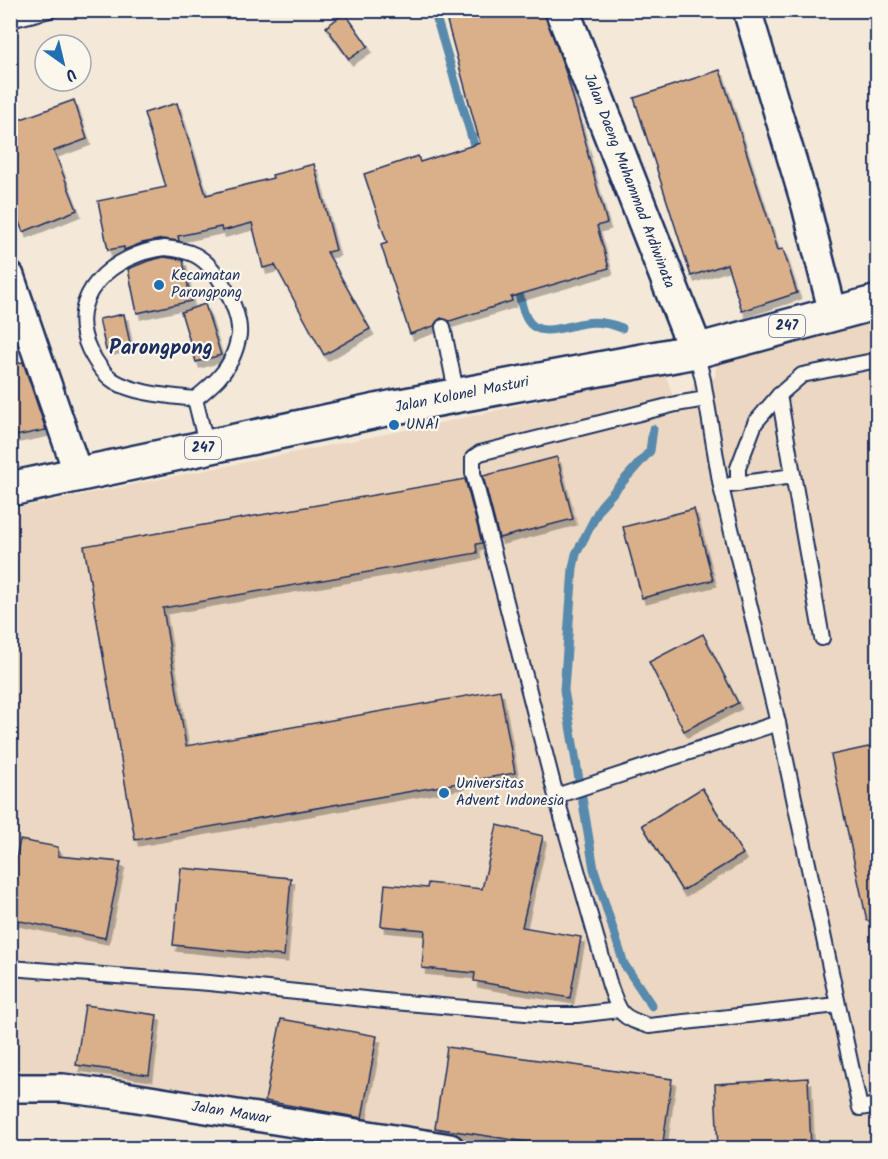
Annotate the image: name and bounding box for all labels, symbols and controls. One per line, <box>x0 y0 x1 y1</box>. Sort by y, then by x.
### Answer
north arrow <box>33 33 93 93</box>
text: U <box>59 61 81 87</box>
street label: Jalan Daeng Muhammad Ardiwinata <box>577 70 681 292</box>
place label: Kecamatan Parongpong <box>171 264 242 305</box>
marker: Kecamatan Parongpong <box>152 278 166 292</box>
road number: 247 <box>769 315 805 337</box>
district label: Parongpong <box>109 332 213 365</box>
street label: Jalan Kolonel Masturi <box>393 370 533 420</box>
place label: UNAI <box>406 413 439 437</box>
marker: UNAI <box>387 418 401 432</box>
road number: 247 <box>185 437 221 459</box>
place label: Universitas Advent Indonesia <box>456 772 564 813</box>
marker: Universitas Advent Indonesia <box>437 786 451 800</box>
street label: Jalan Mawar <box>190 1095 273 1131</box>

